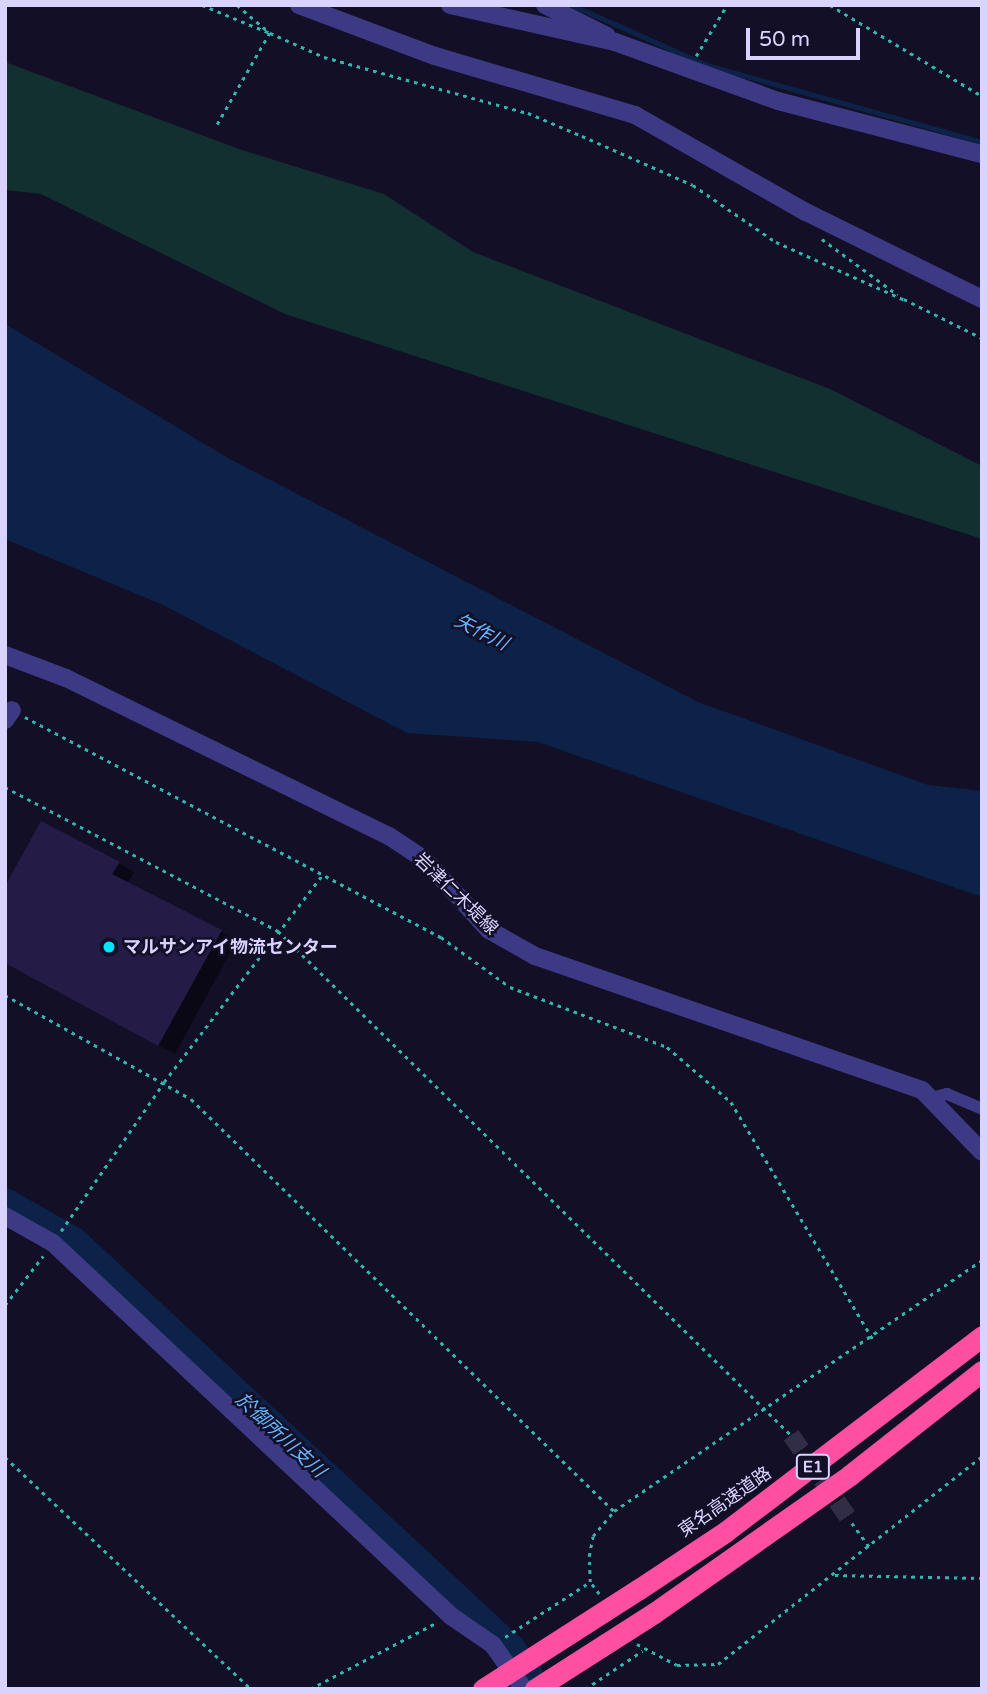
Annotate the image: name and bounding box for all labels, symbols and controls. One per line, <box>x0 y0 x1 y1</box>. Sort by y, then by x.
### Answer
scale bar <box>749 14 863 58</box>
text: 50 m <box>759 27 810 52</box>
water label: 矢作川 <box>450 610 512 656</box>
street label: 岩津仁木堤線 <box>410 849 502 939</box>
place label: マルサンアイ物流センター <box>123 936 339 958</box>
marker: マルサンアイ物流センター <box>101 939 117 955</box>
water label: 於御所川支川 <box>231 1389 329 1483</box>
road number: E1 <box>796 1455 830 1480</box>
street label: 東名高速道路 <box>675 1462 775 1542</box>

